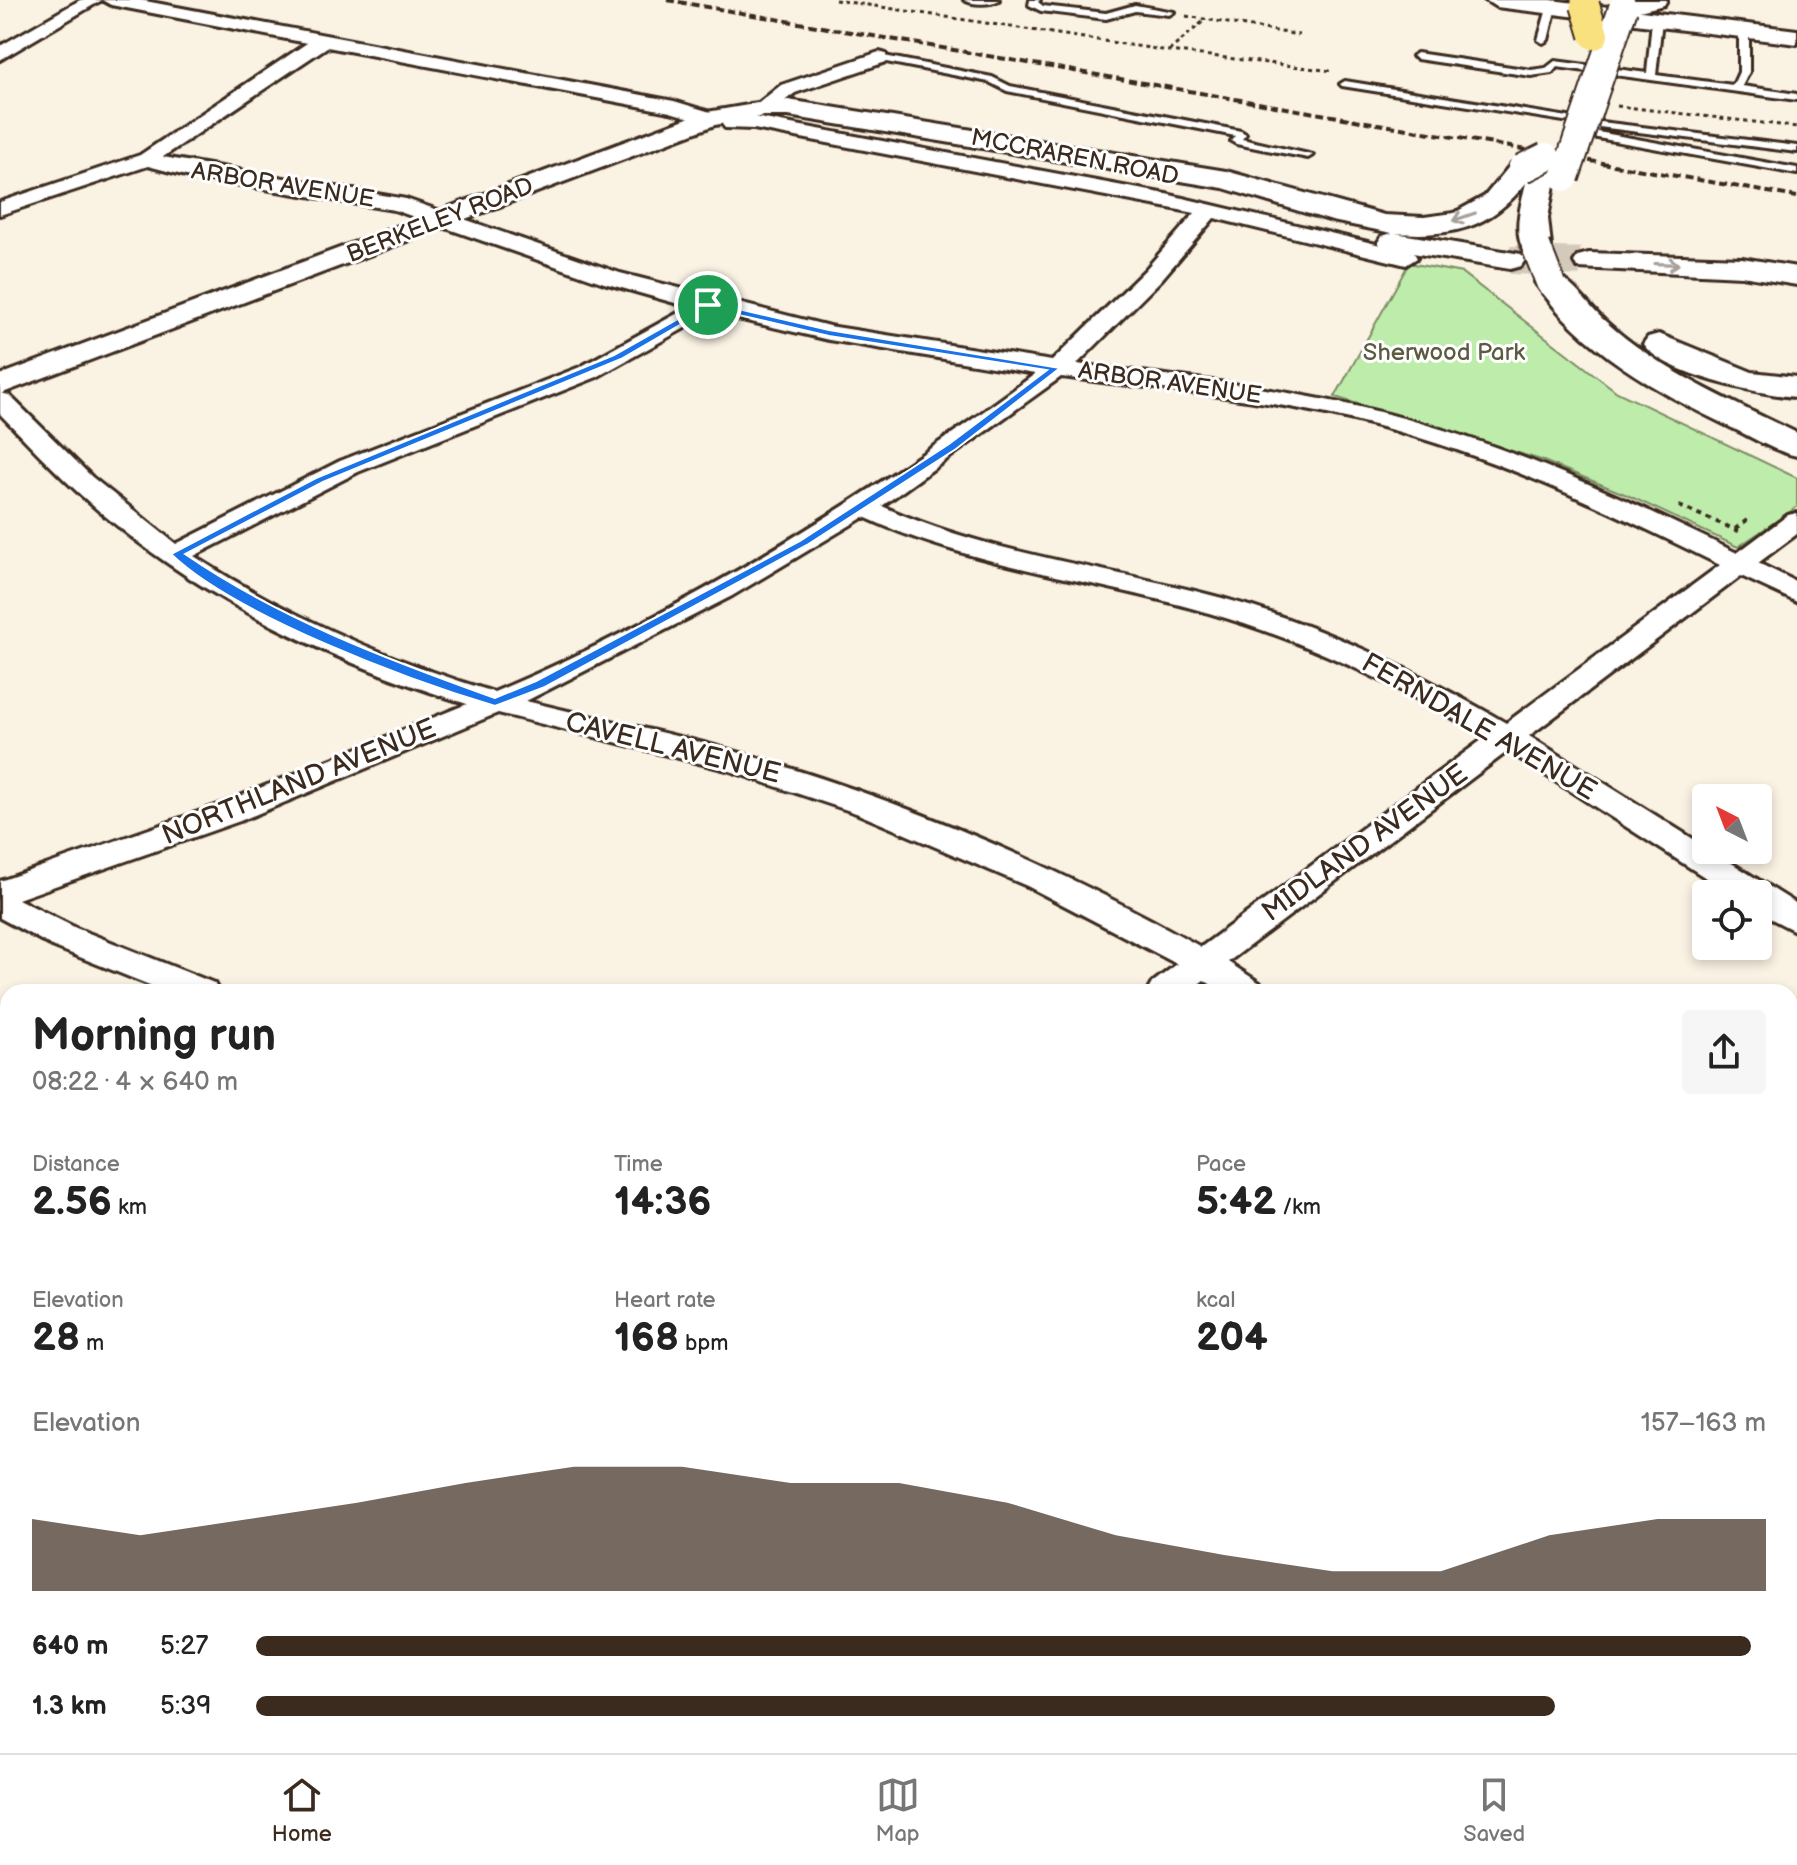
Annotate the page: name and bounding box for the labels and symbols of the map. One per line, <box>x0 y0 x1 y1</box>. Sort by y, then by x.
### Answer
street label: MCCRAREN ROAD <box>969 123 1181 191</box>
street label: ARBOR AVENUE <box>190 156 376 214</box>
street label: BERKELEY ROAD <box>343 171 537 269</box>
one-way arrow <box>1452 211 1477 226</box>
one-way arrow <box>1653 257 1680 272</box>
pin <box>674 271 742 339</box>
park label: Sherwood Park <box>1363 338 1525 367</box>
street label: ARBOR AVENUE <box>1077 356 1263 410</box>
street label: FERNDALE AVENUE <box>1356 646 1602 808</box>
street label: CAVELL AVENUE <box>562 705 784 791</box>
street label: NORTHLAND AVENUE <box>157 712 441 852</box>
street label: MIDLAND AVENUE <box>1256 757 1474 929</box>
north arrow <box>1692 784 1772 864</box>

